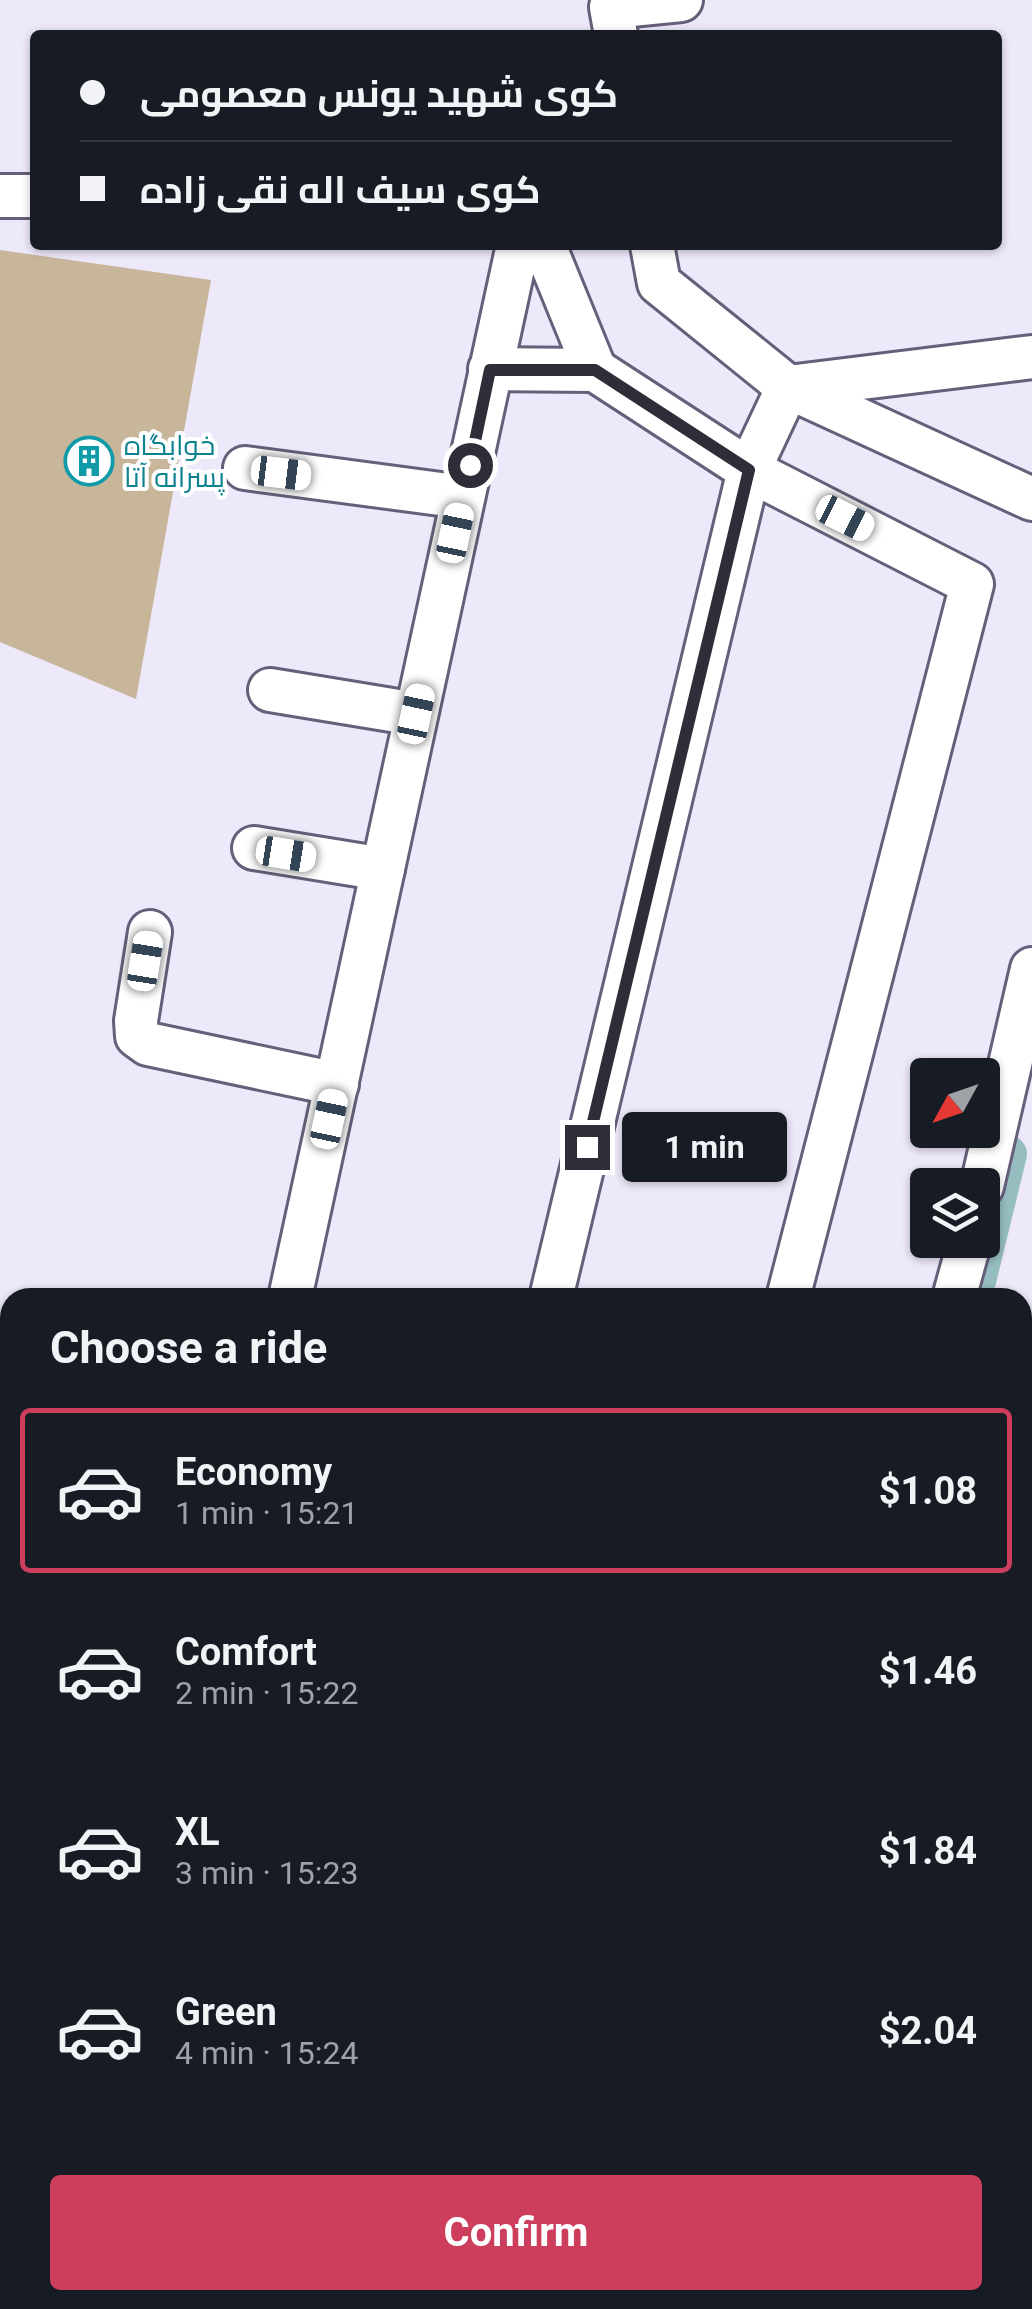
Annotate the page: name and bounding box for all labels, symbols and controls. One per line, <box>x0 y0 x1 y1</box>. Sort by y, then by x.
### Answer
text: کوی شهید یونس معصومی <box>140 72 618 116</box>
text: کوی سیف اله نقی زاده <box>140 168 541 212</box>
place label: خوابگاه پسرانه آتا <box>124 429 225 496</box>
building icon: خوابگاه پسرانه آتا <box>63 435 115 487</box>
route start <box>448 443 493 488</box>
car <box>249 454 313 492</box>
car <box>811 491 879 545</box>
car <box>434 501 476 565</box>
car <box>395 682 437 746</box>
car <box>254 834 318 874</box>
car <box>125 929 165 993</box>
north arrow <box>910 1058 1000 1148</box>
map controls <box>910 1058 1000 1258</box>
car <box>308 1087 350 1151</box>
callout: 1 min <box>622 1112 787 1182</box>
route end <box>565 1125 610 1170</box>
text: 1 min <box>664 1128 745 1166</box>
button: layers <box>910 1168 1000 1258</box>
text: Choose a ride <box>50 1321 327 1374</box>
icon: car <box>55 1446 145 1536</box>
text: Economy <box>175 1450 332 1494</box>
text: $1.08 <box>879 1469 977 1513</box>
text: 1 min · 15:21 <box>175 1494 358 1532</box>
icon: car <box>55 1626 145 1716</box>
text: Comfort <box>175 1630 317 1674</box>
text: $1.46 <box>879 1649 977 1693</box>
text: 2 min · 15:22 <box>175 1674 358 1712</box>
icon: car <box>55 1806 145 1896</box>
text: XL <box>175 1810 220 1854</box>
text: $1.84 <box>879 1829 977 1873</box>
text: 3 min · 15:23 <box>175 1854 358 1892</box>
icon: car <box>55 1986 145 2076</box>
text: Green <box>175 1990 277 2034</box>
text: $2.04 <box>879 2009 977 2053</box>
text: 4 min · 15:24 <box>175 2034 358 2072</box>
button: Confirm <box>50 2175 982 2290</box>

